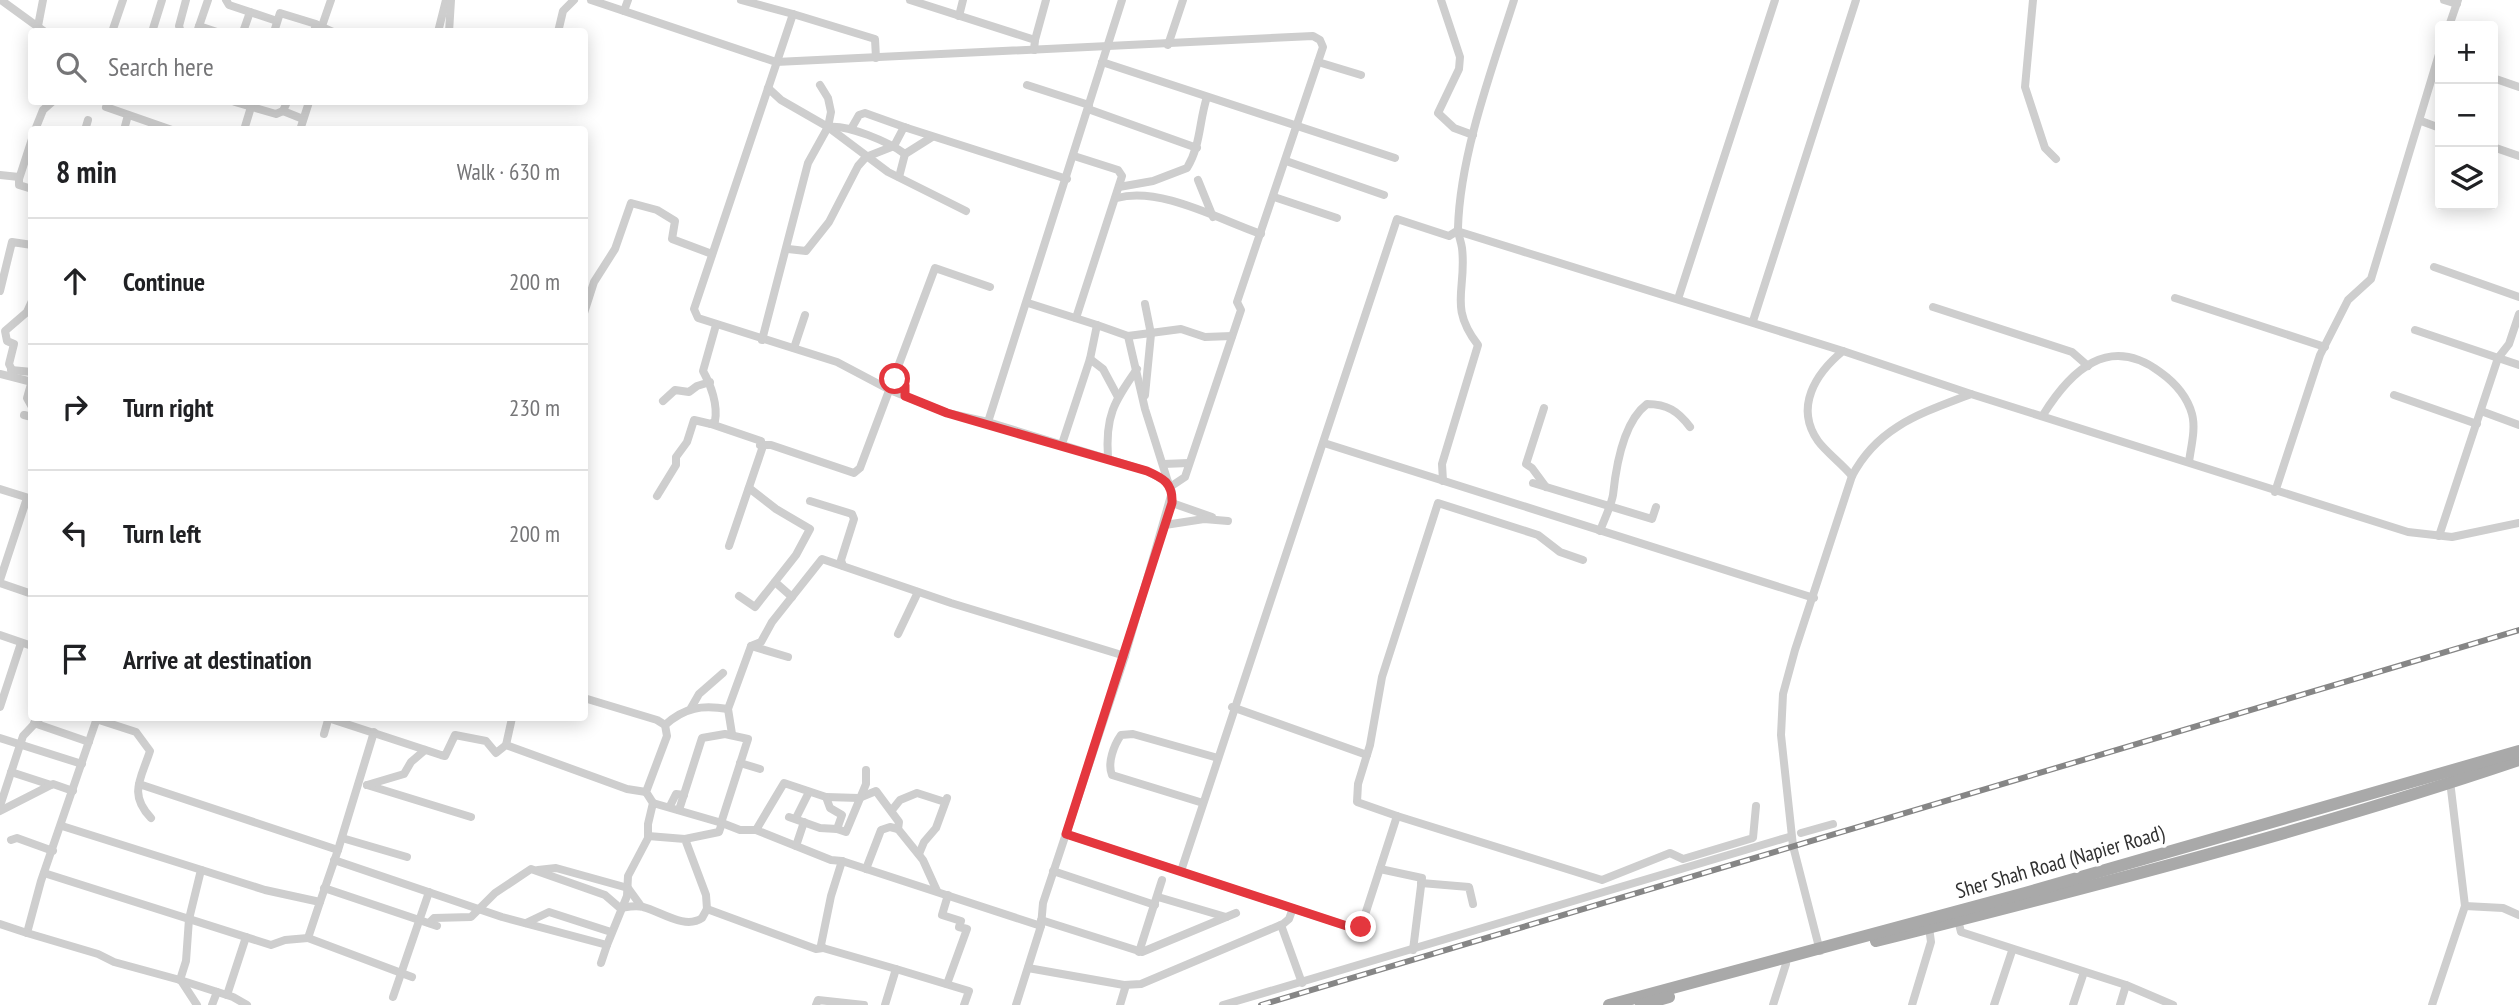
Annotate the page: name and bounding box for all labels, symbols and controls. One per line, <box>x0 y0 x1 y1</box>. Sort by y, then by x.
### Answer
map controls <box>2435 21 2498 210</box>
button: + <box>2435 21 2498 84</box>
search box <box>28 28 588 105</box>
icon: search <box>52 48 90 86</box>
text: Search here <box>108 50 214 83</box>
button: − <box>2435 84 2498 147</box>
button: layers <box>2435 147 2498 210</box>
text: 8 min <box>56 152 117 191</box>
text: Walk · 630 m <box>457 157 560 186</box>
icon: ahead <box>56 262 94 300</box>
text: Continue <box>123 265 205 298</box>
text: 200 m <box>509 267 560 296</box>
route start <box>879 363 910 394</box>
icon: right <box>56 388 94 426</box>
text: Turn right <box>123 391 214 424</box>
text: 230 m <box>509 393 560 422</box>
icon: left <box>56 514 94 552</box>
text: Turn left <box>123 517 201 550</box>
text: 200 m <box>509 519 560 548</box>
icon: arrive <box>56 640 94 678</box>
text: Arrive at destination <box>123 643 312 676</box>
street label: Sher Shah Road (Napier Road) <box>1953 819 2167 904</box>
route end <box>1345 911 1376 942</box>

